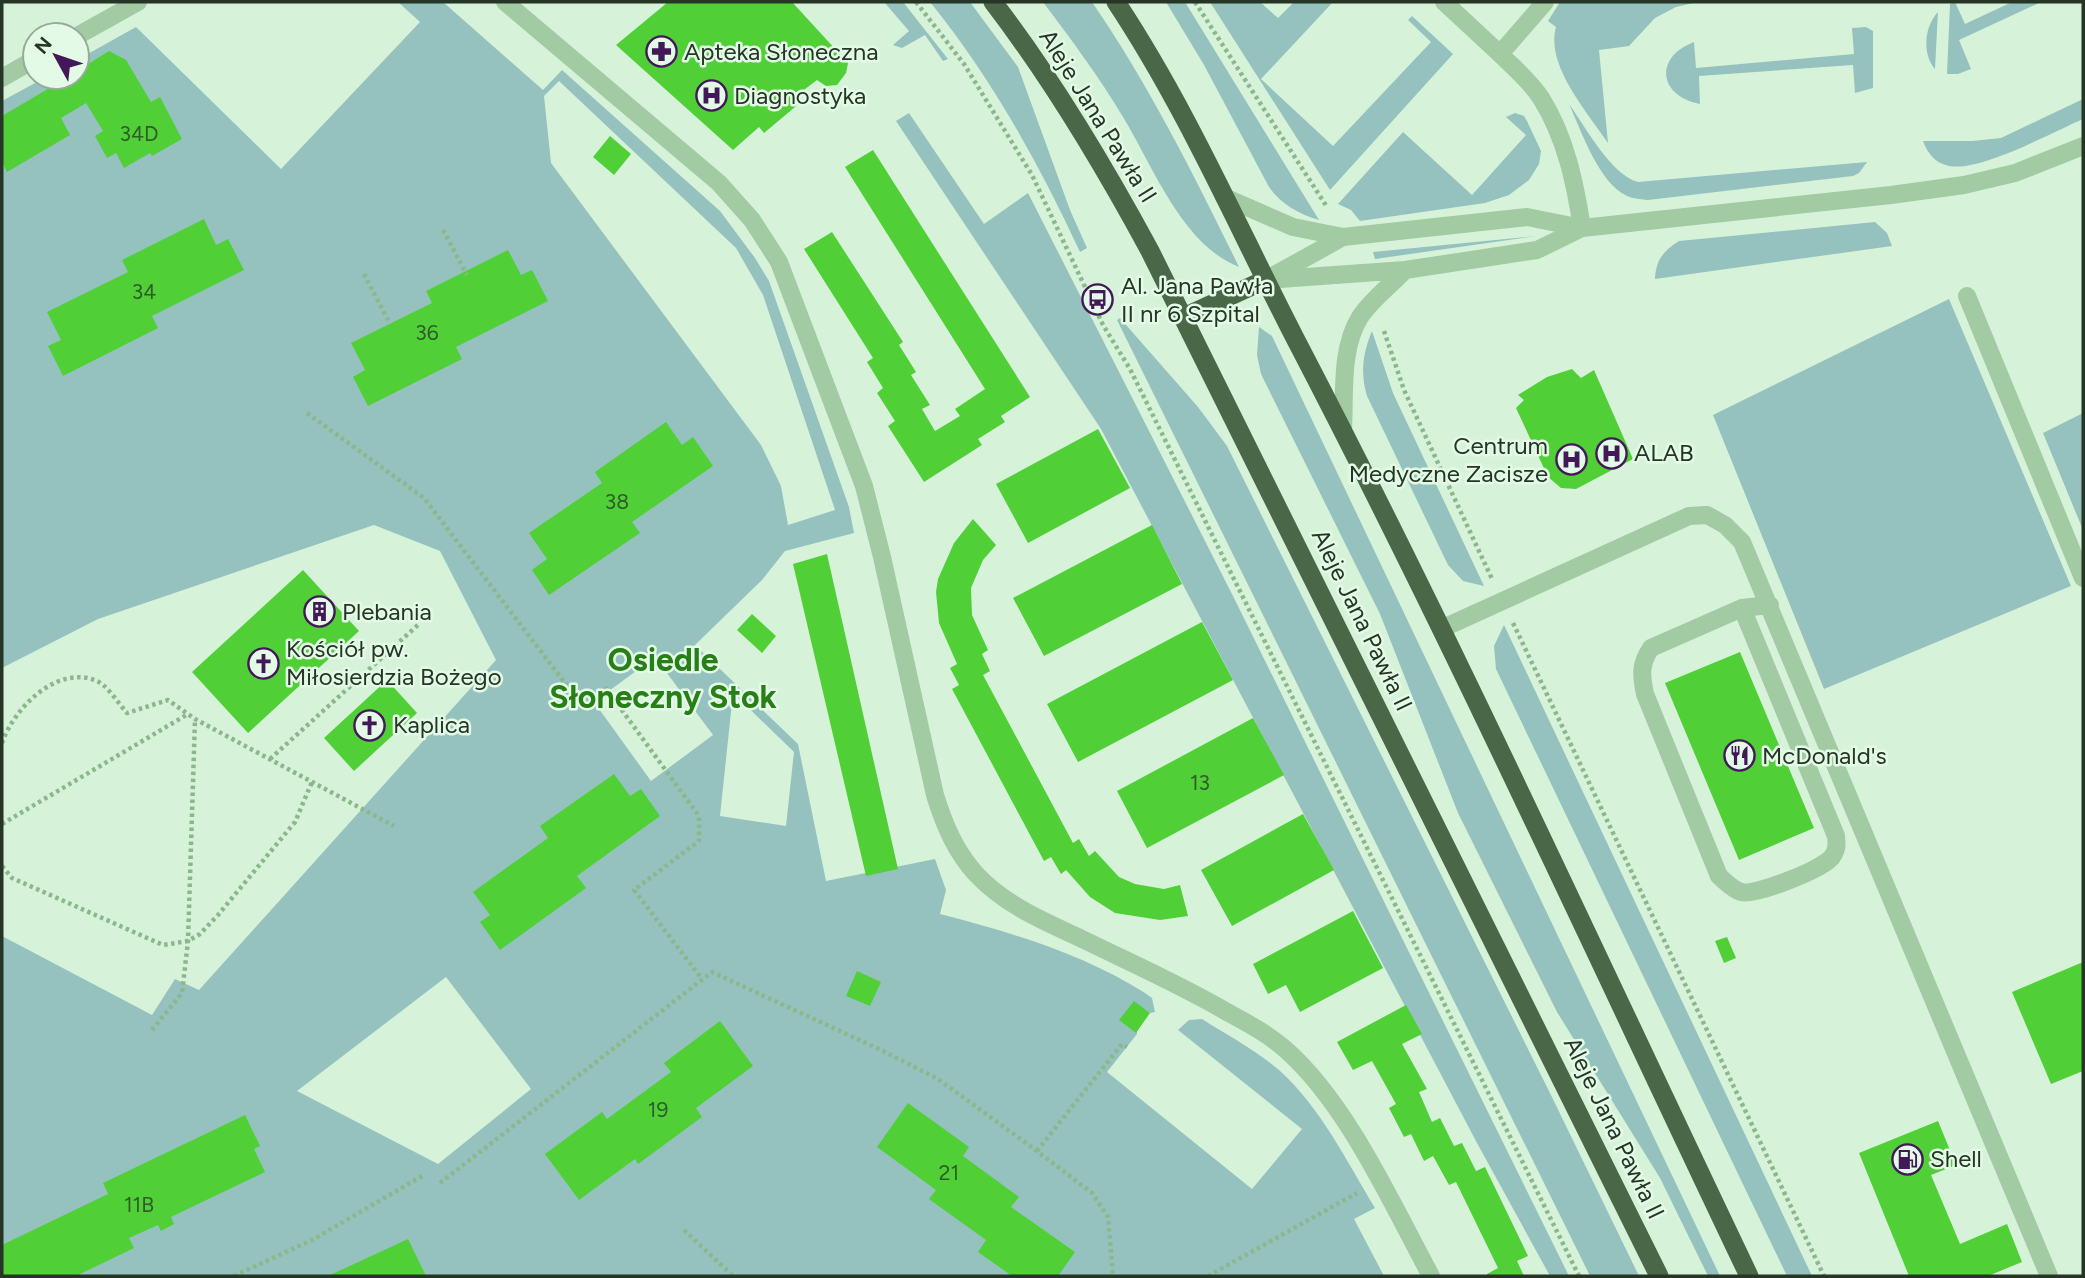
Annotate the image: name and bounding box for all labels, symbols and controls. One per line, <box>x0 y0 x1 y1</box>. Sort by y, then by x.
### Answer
north arrow <box>21 21 91 91</box>
street label: Aleje Jana Pawła II <box>1033 24 1163 208</box>
text: N <box>30 32 57 58</box>
pharmacy icon: Apteka Słoneczna <box>644 35 678 69</box>
place label: Apteka Słoneczna <box>684 37 878 66</box>
hospital icon: Diagnostyka <box>694 79 728 113</box>
place label: Diagnostyka <box>734 81 866 110</box>
house number: 34D <box>120 121 158 146</box>
place label: Al. Jana Pawła II nr 6 Szpital <box>1121 271 1273 328</box>
house number: 34 <box>132 279 156 304</box>
bus stop icon: Al. Jana Pawła II nr 6 Szpital <box>1081 283 1115 317</box>
house number: 36 <box>415 320 439 345</box>
place label: Centrum Medyczne Zacisze <box>1349 431 1548 488</box>
hospital icon: ALAB <box>1594 436 1628 470</box>
place label: ALAB <box>1634 438 1694 467</box>
hospital icon: Centrum Medyczne Zacisze <box>1554 443 1588 477</box>
house number: 38 <box>605 489 629 514</box>
street label: Aleje Jana Pawła II <box>1306 524 1419 715</box>
building icon: Plebania <box>302 595 336 629</box>
place label: Plebania <box>342 597 432 626</box>
place label: Kościół pw. Miłosierdzia Bożego <box>286 634 502 691</box>
district label: Osiedle Słoneczny Stok <box>549 641 777 716</box>
church icon: Kościół pw. Miłosierdzia Bożego <box>246 646 280 680</box>
church icon: Kaplica <box>353 708 387 742</box>
place label: Kaplica <box>393 710 470 739</box>
restaurant icon: McDonald's <box>1722 739 1756 773</box>
place label: McDonald's <box>1762 741 1887 770</box>
house number: 13 <box>1190 770 1210 795</box>
street label: Aleje Jana Pawła II <box>1558 1032 1671 1223</box>
house number: 19 <box>648 1097 668 1122</box>
fuel station icon: Shell <box>1890 1142 1924 1176</box>
place label: Shell <box>1930 1144 1982 1173</box>
house number: 21 <box>939 1160 959 1185</box>
house number: 11B <box>124 1192 154 1217</box>

